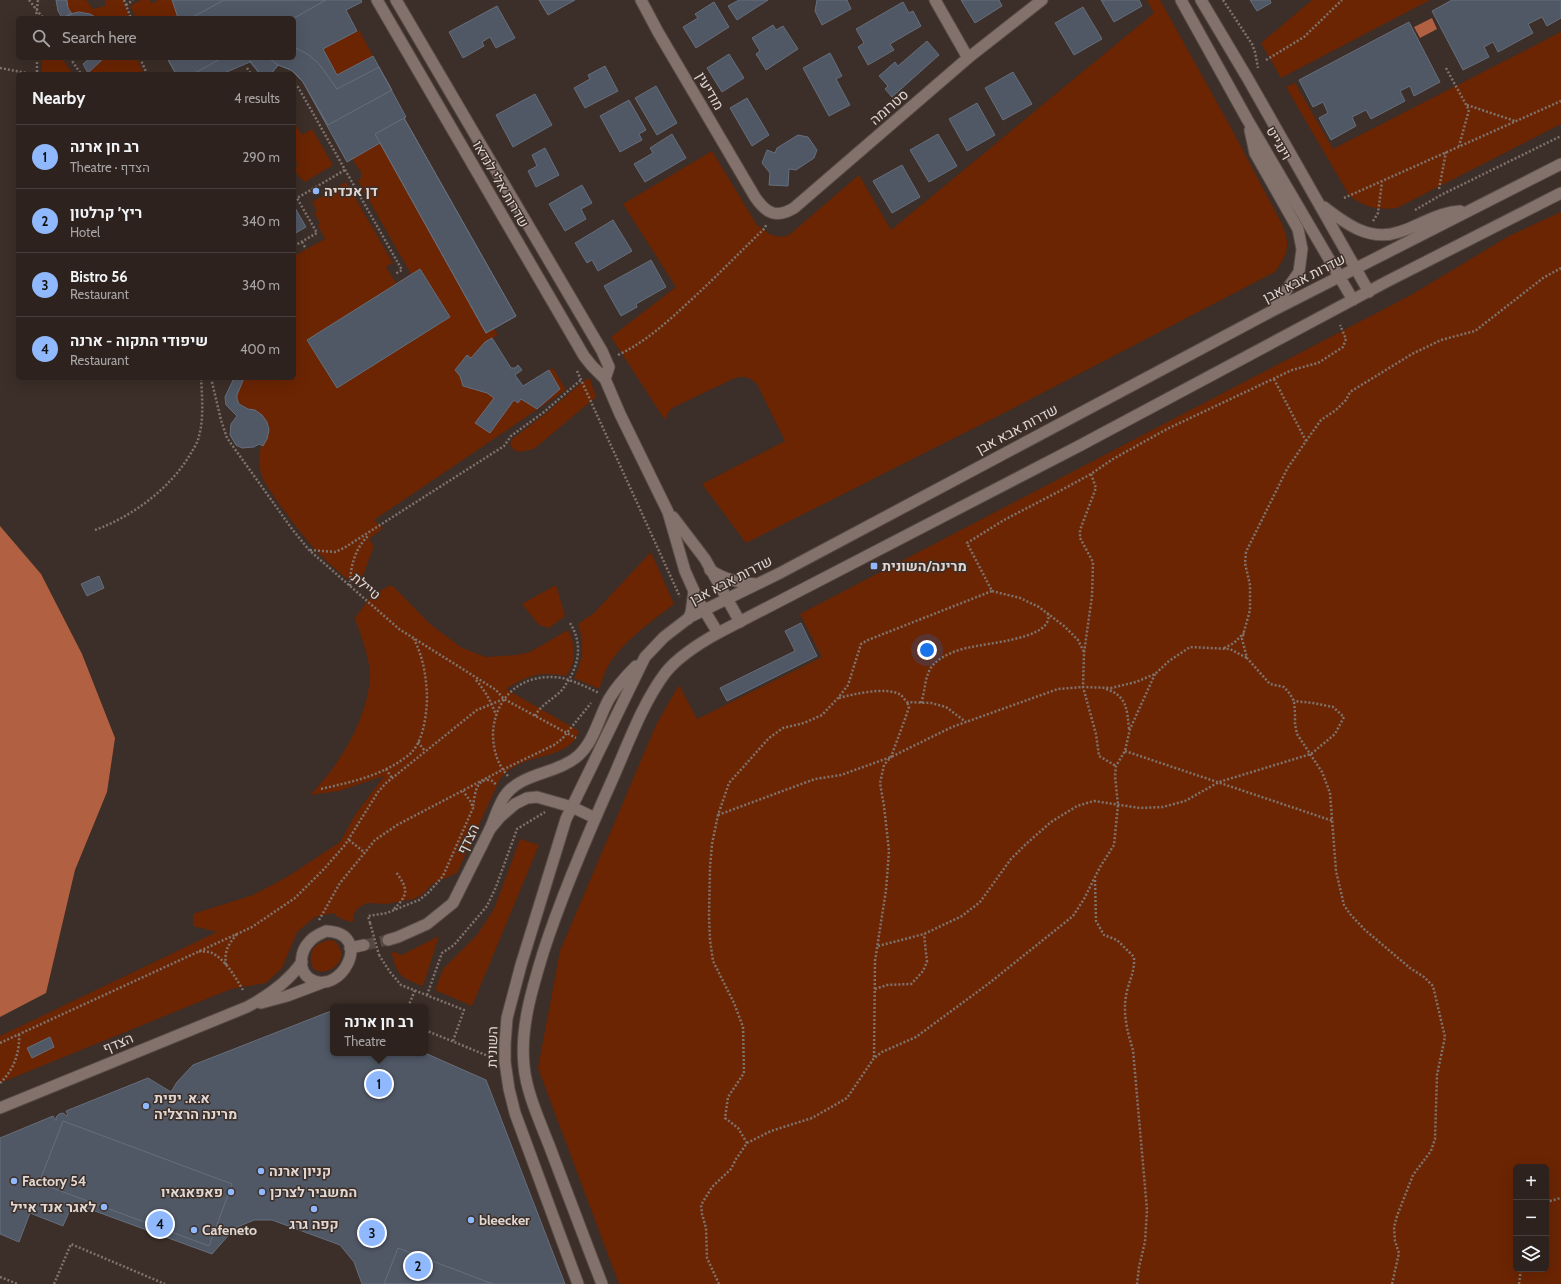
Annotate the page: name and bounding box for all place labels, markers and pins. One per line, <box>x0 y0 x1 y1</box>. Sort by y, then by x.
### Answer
place label: דן אכדיה <box>324 182 378 200</box>
marker: דן אכדיה <box>311 186 321 196</box>
place label: מרינה/השונית <box>882 557 967 575</box>
marker: מרינה/השונית <box>869 561 879 571</box>
pin: 1 <box>366 1069 392 1099</box>
place label: א.א. יפית מרינה הרצליה <box>154 1089 237 1123</box>
marker: א.א. יפית מרינה הרצליה <box>141 1101 151 1111</box>
place label: קניון ארנה <box>269 1162 331 1180</box>
marker: קניון ארנה <box>256 1166 266 1176</box>
place label: Factory 54 <box>22 1172 86 1190</box>
marker: Factory 54 <box>9 1176 19 1186</box>
place label: פאפאגאיו <box>161 1183 223 1201</box>
place label: המשביר לצרכן <box>270 1183 357 1201</box>
marker: פאפאגאיו <box>226 1187 236 1197</box>
marker: המשביר לצרכן <box>257 1187 267 1197</box>
place label: לאגר אנד אייל <box>10 1198 96 1216</box>
marker: לאגר אנד אייל <box>99 1202 109 1212</box>
marker: קפה גרג <box>309 1204 319 1214</box>
pin: 4 <box>147 1209 173 1239</box>
place label: bleecker <box>479 1211 530 1229</box>
place label: קפה גרג <box>289 1215 339 1233</box>
marker: bleecker <box>466 1215 476 1225</box>
pin: 3 <box>359 1218 385 1248</box>
place label: Cafeneto <box>202 1221 257 1239</box>
marker: Cafeneto <box>189 1225 199 1235</box>
pin: 2 <box>405 1251 431 1281</box>

